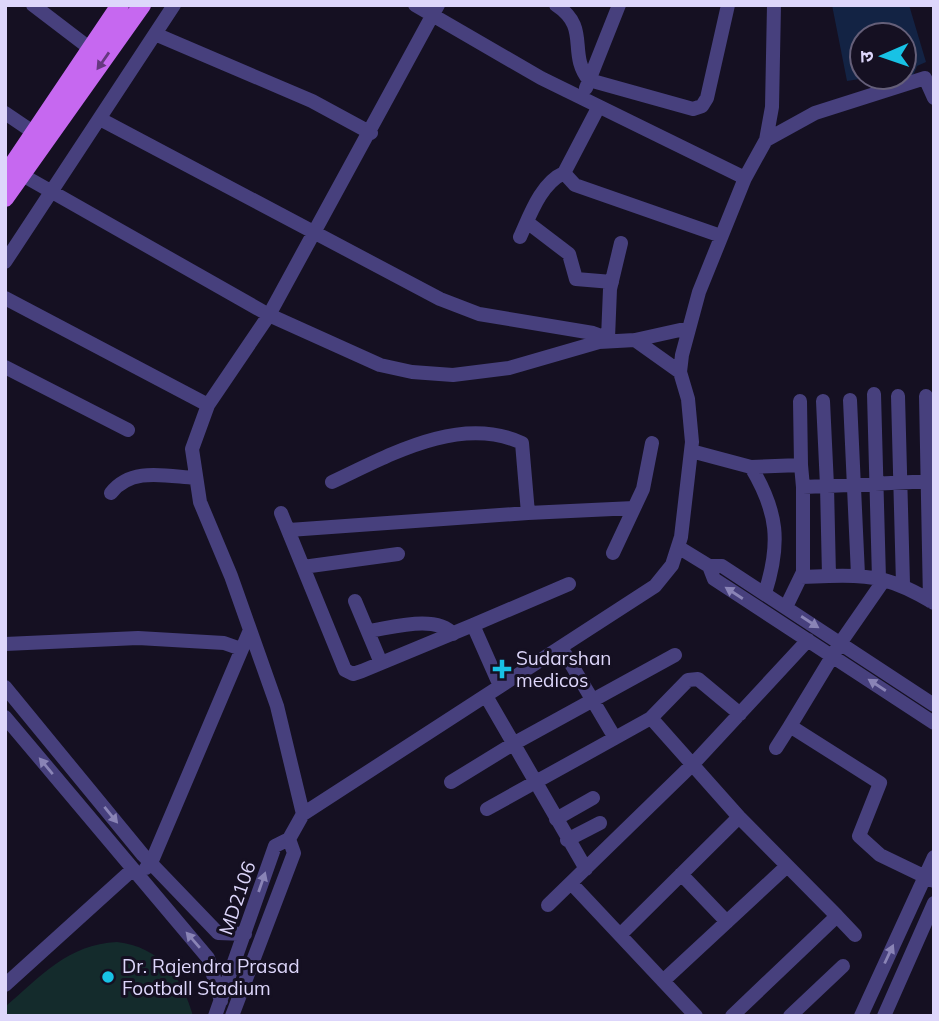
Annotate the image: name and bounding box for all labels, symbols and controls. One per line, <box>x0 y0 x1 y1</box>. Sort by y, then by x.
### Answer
north arrow <box>848 21 918 91</box>
text: उ <box>854 50 878 63</box>
one-way arrow <box>97 51 110 71</box>
one-way arrow <box>725 586 744 599</box>
one-way arrow <box>801 615 820 628</box>
place label: Sudarshan medicos <box>516 646 612 692</box>
marker: Sudarshan medicos <box>494 661 510 677</box>
one-way arrow <box>867 679 886 692</box>
one-way arrow <box>39 758 54 775</box>
one-way arrow <box>103 806 118 824</box>
street label: MD2106 <box>213 858 261 938</box>
one-way arrow <box>257 872 268 893</box>
one-way arrow <box>185 931 201 949</box>
one-way arrow <box>883 944 895 964</box>
place label: Dr. Rajendra Prasad Football Stadium <box>122 954 300 1000</box>
marker: Dr. Rajendra Prasad Football Stadium <box>100 969 116 985</box>

